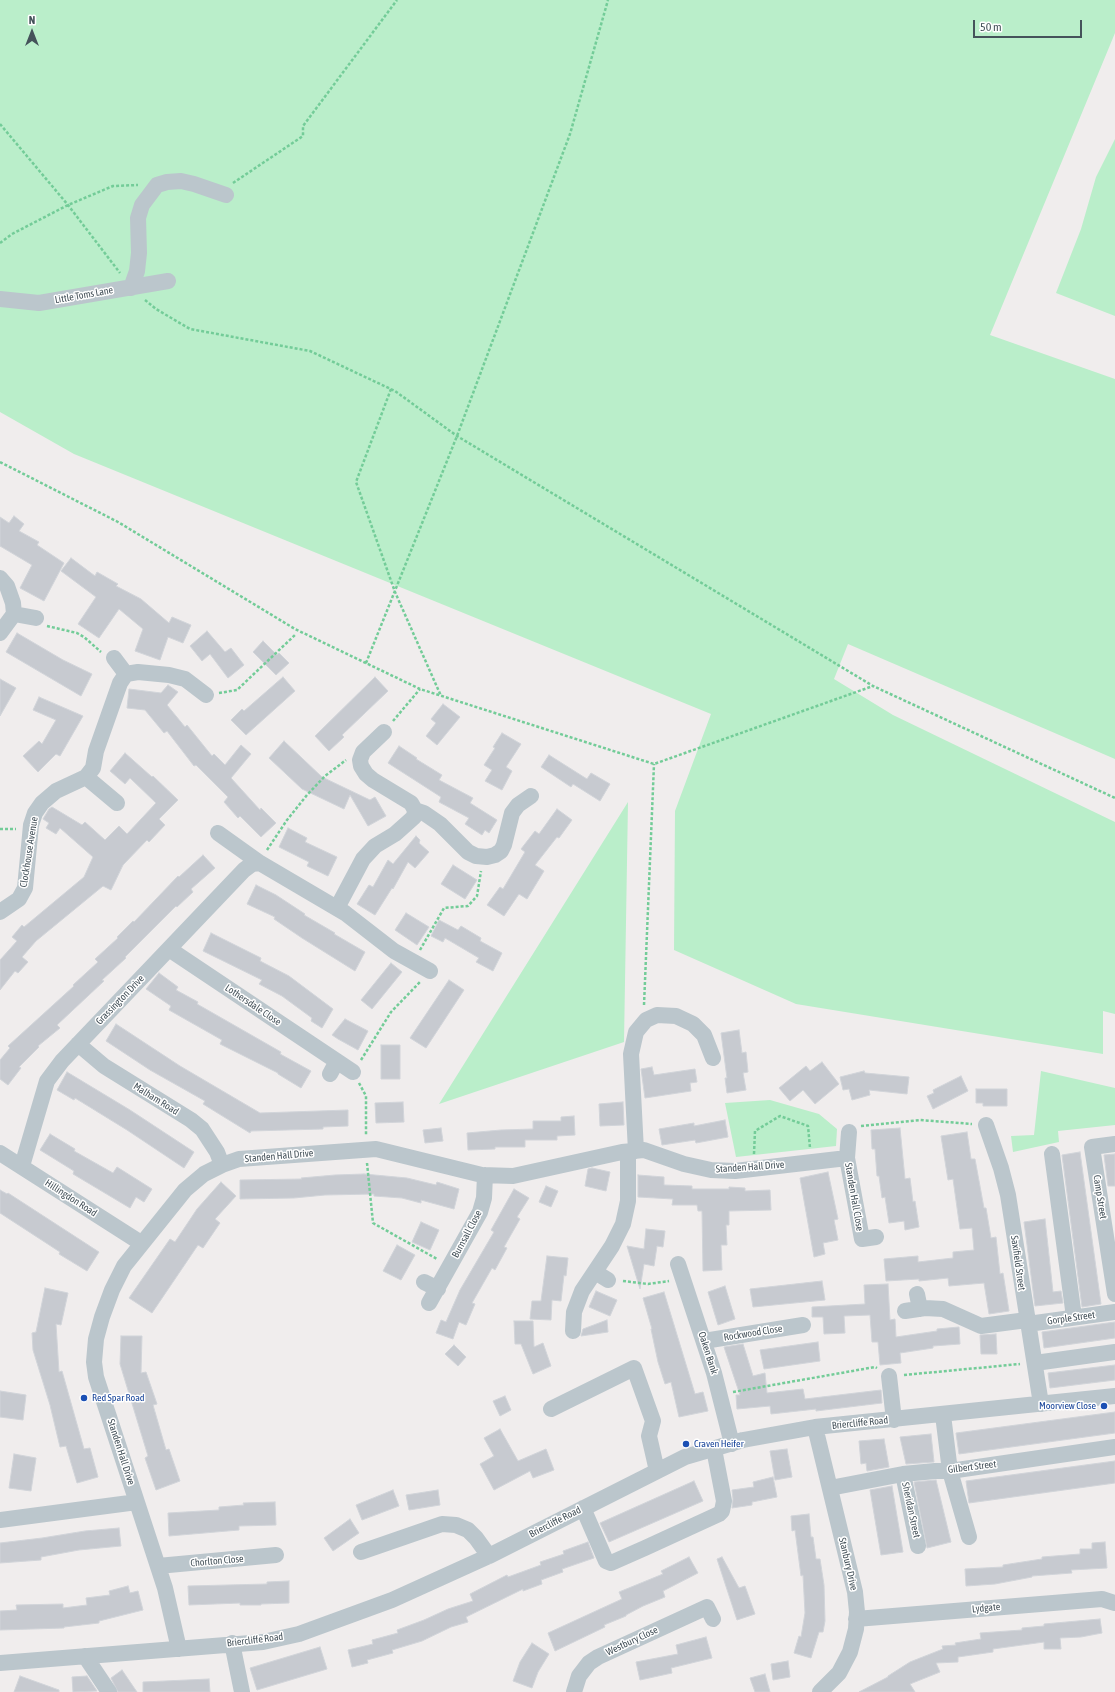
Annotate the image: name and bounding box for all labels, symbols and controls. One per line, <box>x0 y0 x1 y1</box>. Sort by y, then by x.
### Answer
north arrow <box>12 12 52 52</box>
scale bar <box>975 12 1084 38</box>
text: N <box>29 14 35 26</box>
text: 50 m <box>980 20 1002 34</box>
street label: Little Toms Lane <box>54 284 114 306</box>
street label: Clockhouse Avenue <box>17 816 41 888</box>
street label: Grassington Drive <box>93 973 147 1027</box>
street label: Lothersdale Close <box>223 982 283 1028</box>
street label: Malham Road <box>131 1080 181 1118</box>
street label: Standen Hall Drive <box>244 1147 314 1165</box>
street label: Standen Hall Drive <box>715 1159 785 1175</box>
street label: Standen Hall Close <box>842 1162 866 1232</box>
street label: Camp Street <box>1091 1174 1109 1220</box>
street label: Hillingdon Road <box>43 1177 99 1219</box>
street label: Burnsall Close <box>449 1208 485 1260</box>
street label: Saxifield Street <box>1008 1235 1028 1291</box>
street label: Gorple Street <box>1046 1309 1096 1327</box>
street label: Rockwood Close <box>723 1322 783 1344</box>
street label: Oaken Bank <box>695 1330 721 1376</box>
place label: Red Spar Road <box>92 1392 145 1404</box>
marker: Red Spar Road <box>79 1393 89 1403</box>
place label: Moorview Close <box>1039 1400 1096 1412</box>
marker: Moorview Close <box>1099 1401 1109 1411</box>
street label: Briercliffe Road <box>831 1414 889 1432</box>
street label: Standen Hall Drive <box>105 1418 137 1486</box>
place label: Craven Heifer <box>694 1438 744 1450</box>
marker: Craven Heifer <box>681 1439 691 1449</box>
street label: Gilbert Street <box>947 1458 997 1476</box>
street label: Sheridan Street <box>899 1481 923 1539</box>
street label: Briercliffe Road <box>527 1504 583 1540</box>
street label: Stanbury Drive <box>836 1536 860 1592</box>
street label: Chorlton Close <box>190 1553 244 1569</box>
street label: Lydgate <box>971 1601 1001 1615</box>
street label: Westbury Close <box>604 1624 660 1658</box>
street label: Briercliffe Road <box>226 1631 284 1649</box>

